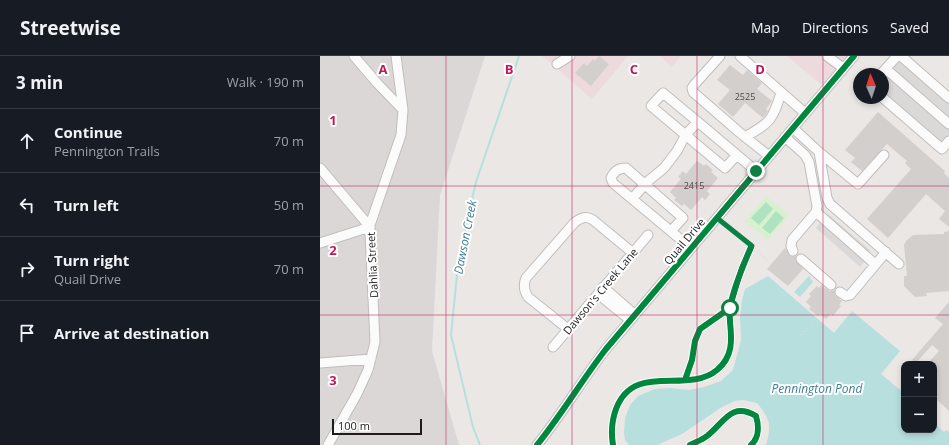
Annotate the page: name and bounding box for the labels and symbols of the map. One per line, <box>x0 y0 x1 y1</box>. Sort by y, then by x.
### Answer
text: A <box>379 60 388 78</box>
text: B <box>505 60 514 78</box>
text: C <box>630 60 638 78</box>
text: D <box>755 60 765 78</box>
north arrow <box>853 68 889 104</box>
house number: 2525 <box>735 90 755 103</box>
text: 1 <box>329 111 337 129</box>
route end <box>747 162 765 180</box>
house number: 2415 <box>684 179 704 192</box>
water label: Dawson Creek <box>450 197 481 275</box>
street label: Quail Drive <box>660 214 708 268</box>
street label: Dahlia Street <box>363 232 381 298</box>
text: 2 <box>329 241 337 259</box>
street label: Dawson's Creek Lane <box>559 244 641 338</box>
route start <box>721 299 739 317</box>
text: 3 <box>329 371 337 389</box>
water label: Pennington Pond <box>772 380 864 397</box>
scale bar <box>332 417 422 436</box>

